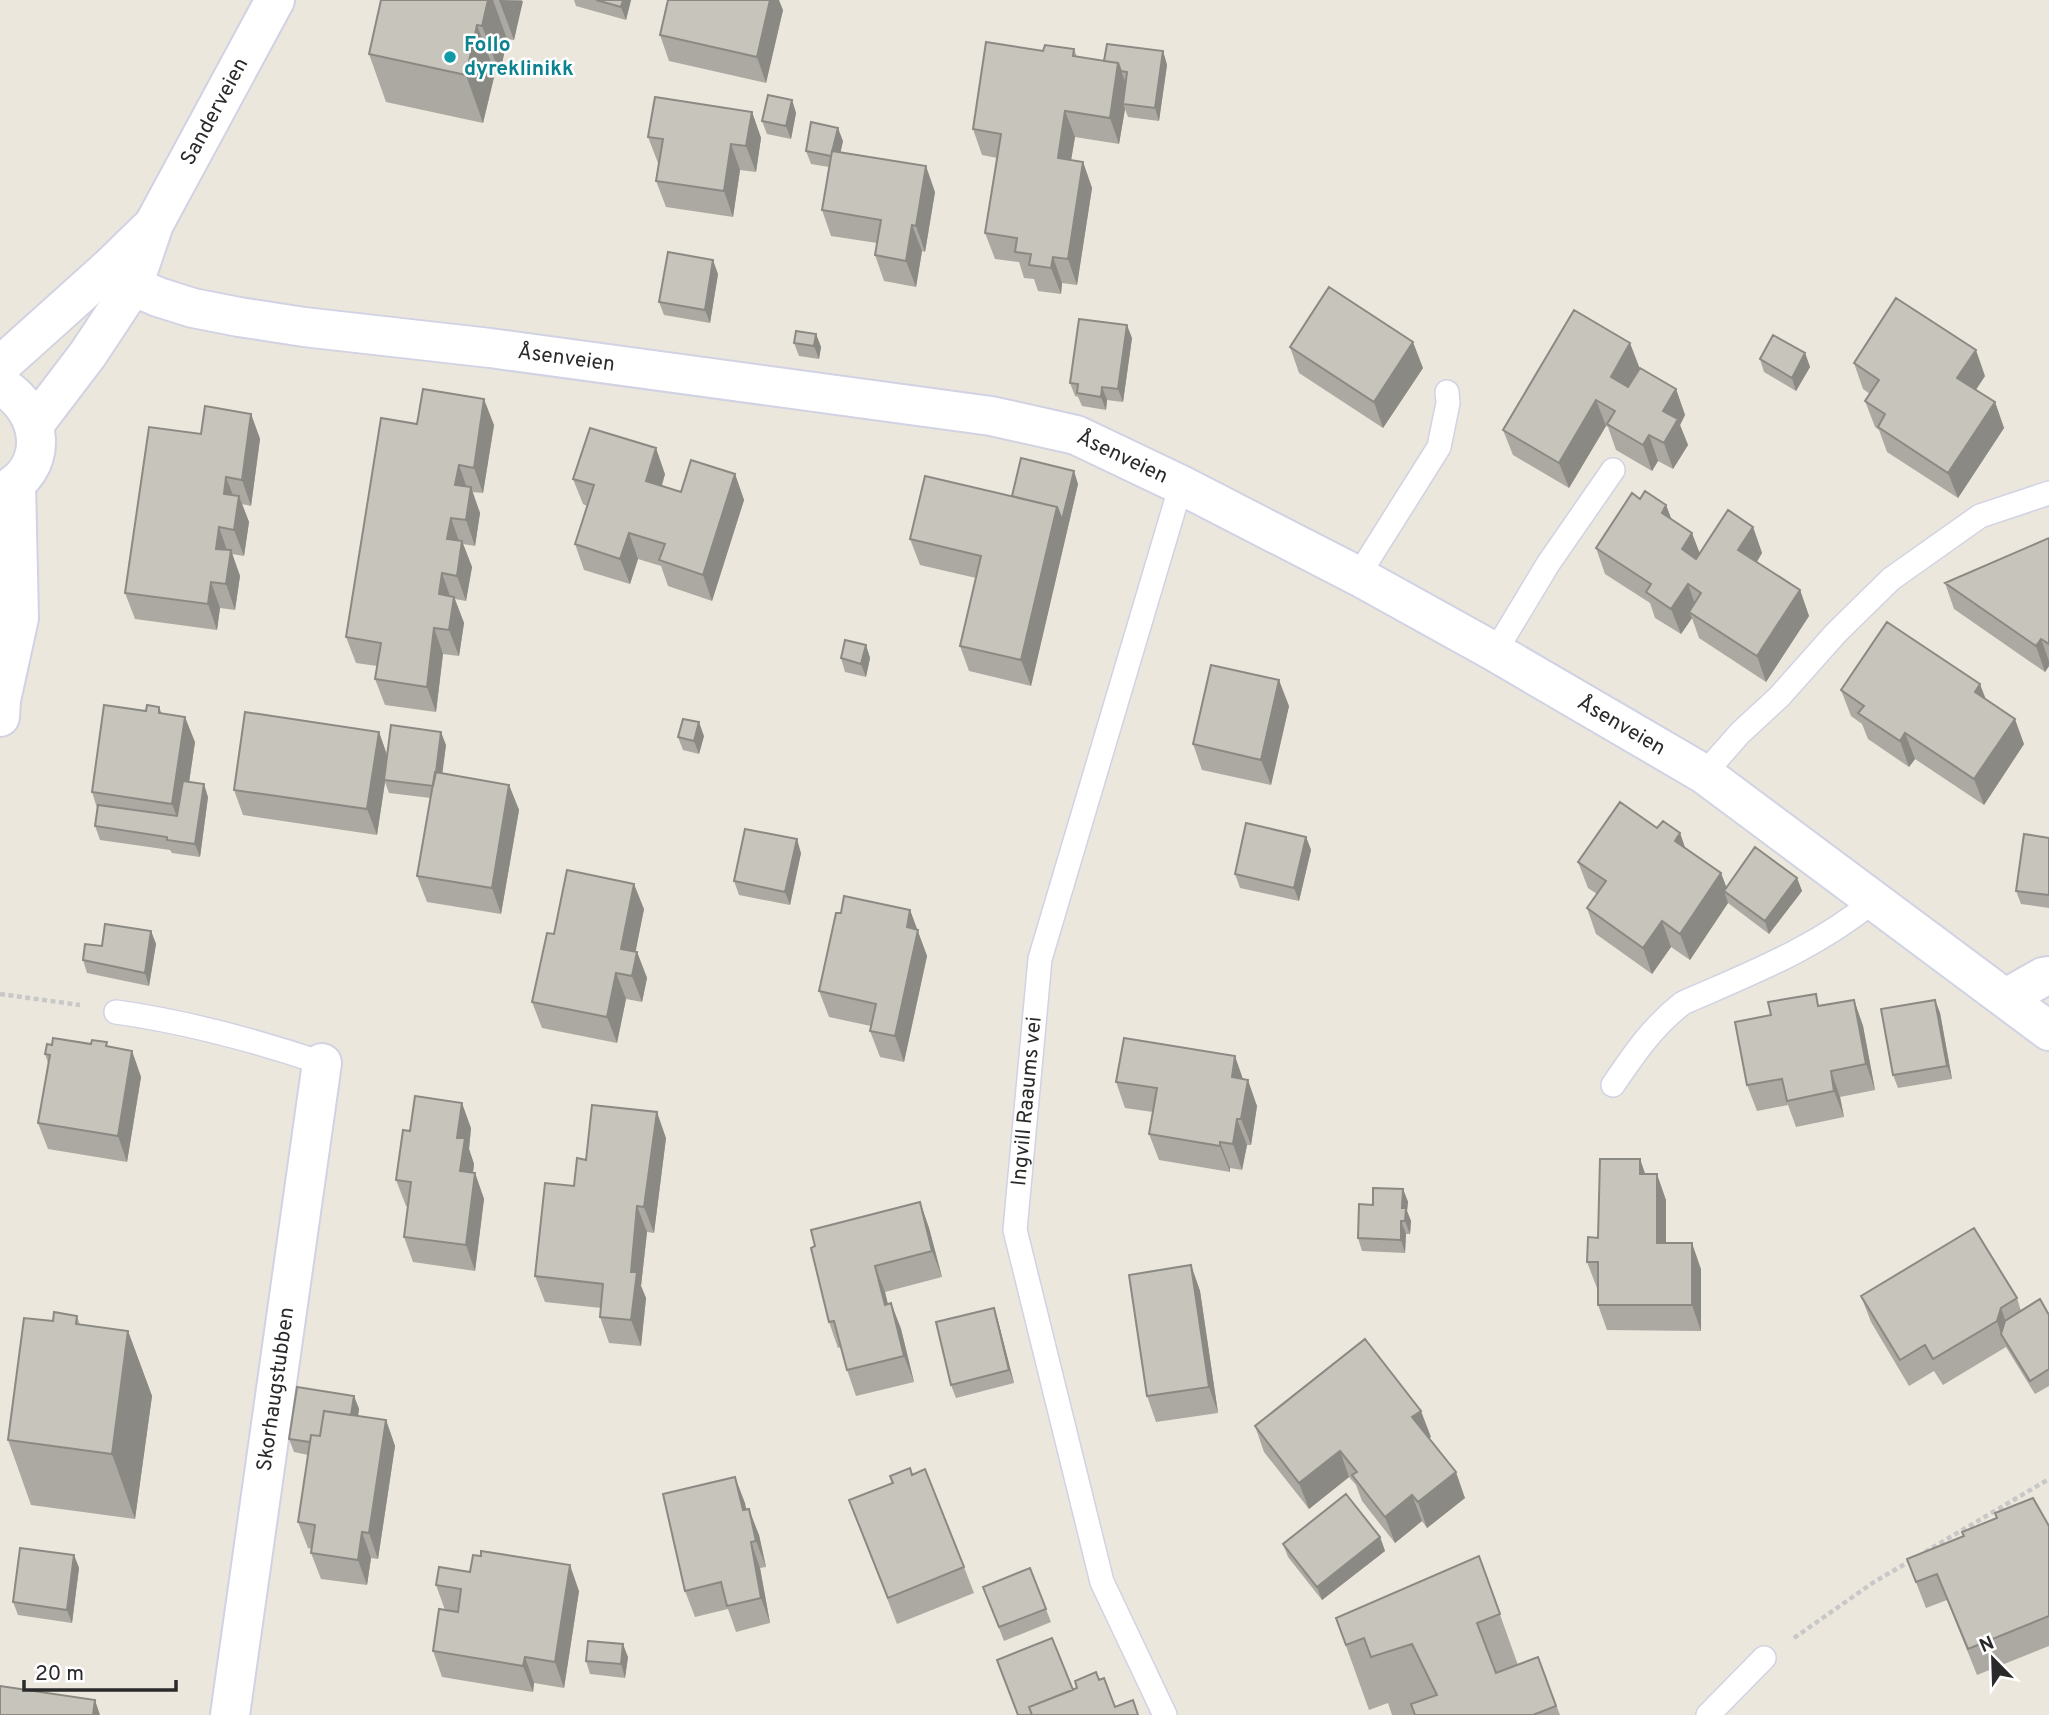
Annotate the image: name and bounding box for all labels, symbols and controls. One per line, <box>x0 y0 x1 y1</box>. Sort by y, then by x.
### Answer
place label: Follo dyreklinikk <box>464 32 574 83</box>
marker: Follo dyreklinikk <box>442 49 458 65</box>
street label: Sanderveien <box>175 53 255 170</box>
street label: Åsenveien <box>516 338 616 378</box>
street label: Åsenveien <box>1072 424 1172 490</box>
street label: Åsenveien <box>1572 689 1670 762</box>
street label: Ingvill Raaums vei <box>1006 1015 1048 1187</box>
street label: Skorhaugstubben <box>251 1305 301 1473</box>
north arrow <box>1958 1624 2028 1694</box>
text: N <box>1976 1631 1998 1659</box>
scale bar <box>24 1648 177 1692</box>
text: 20 m <box>35 1661 84 1688</box>

